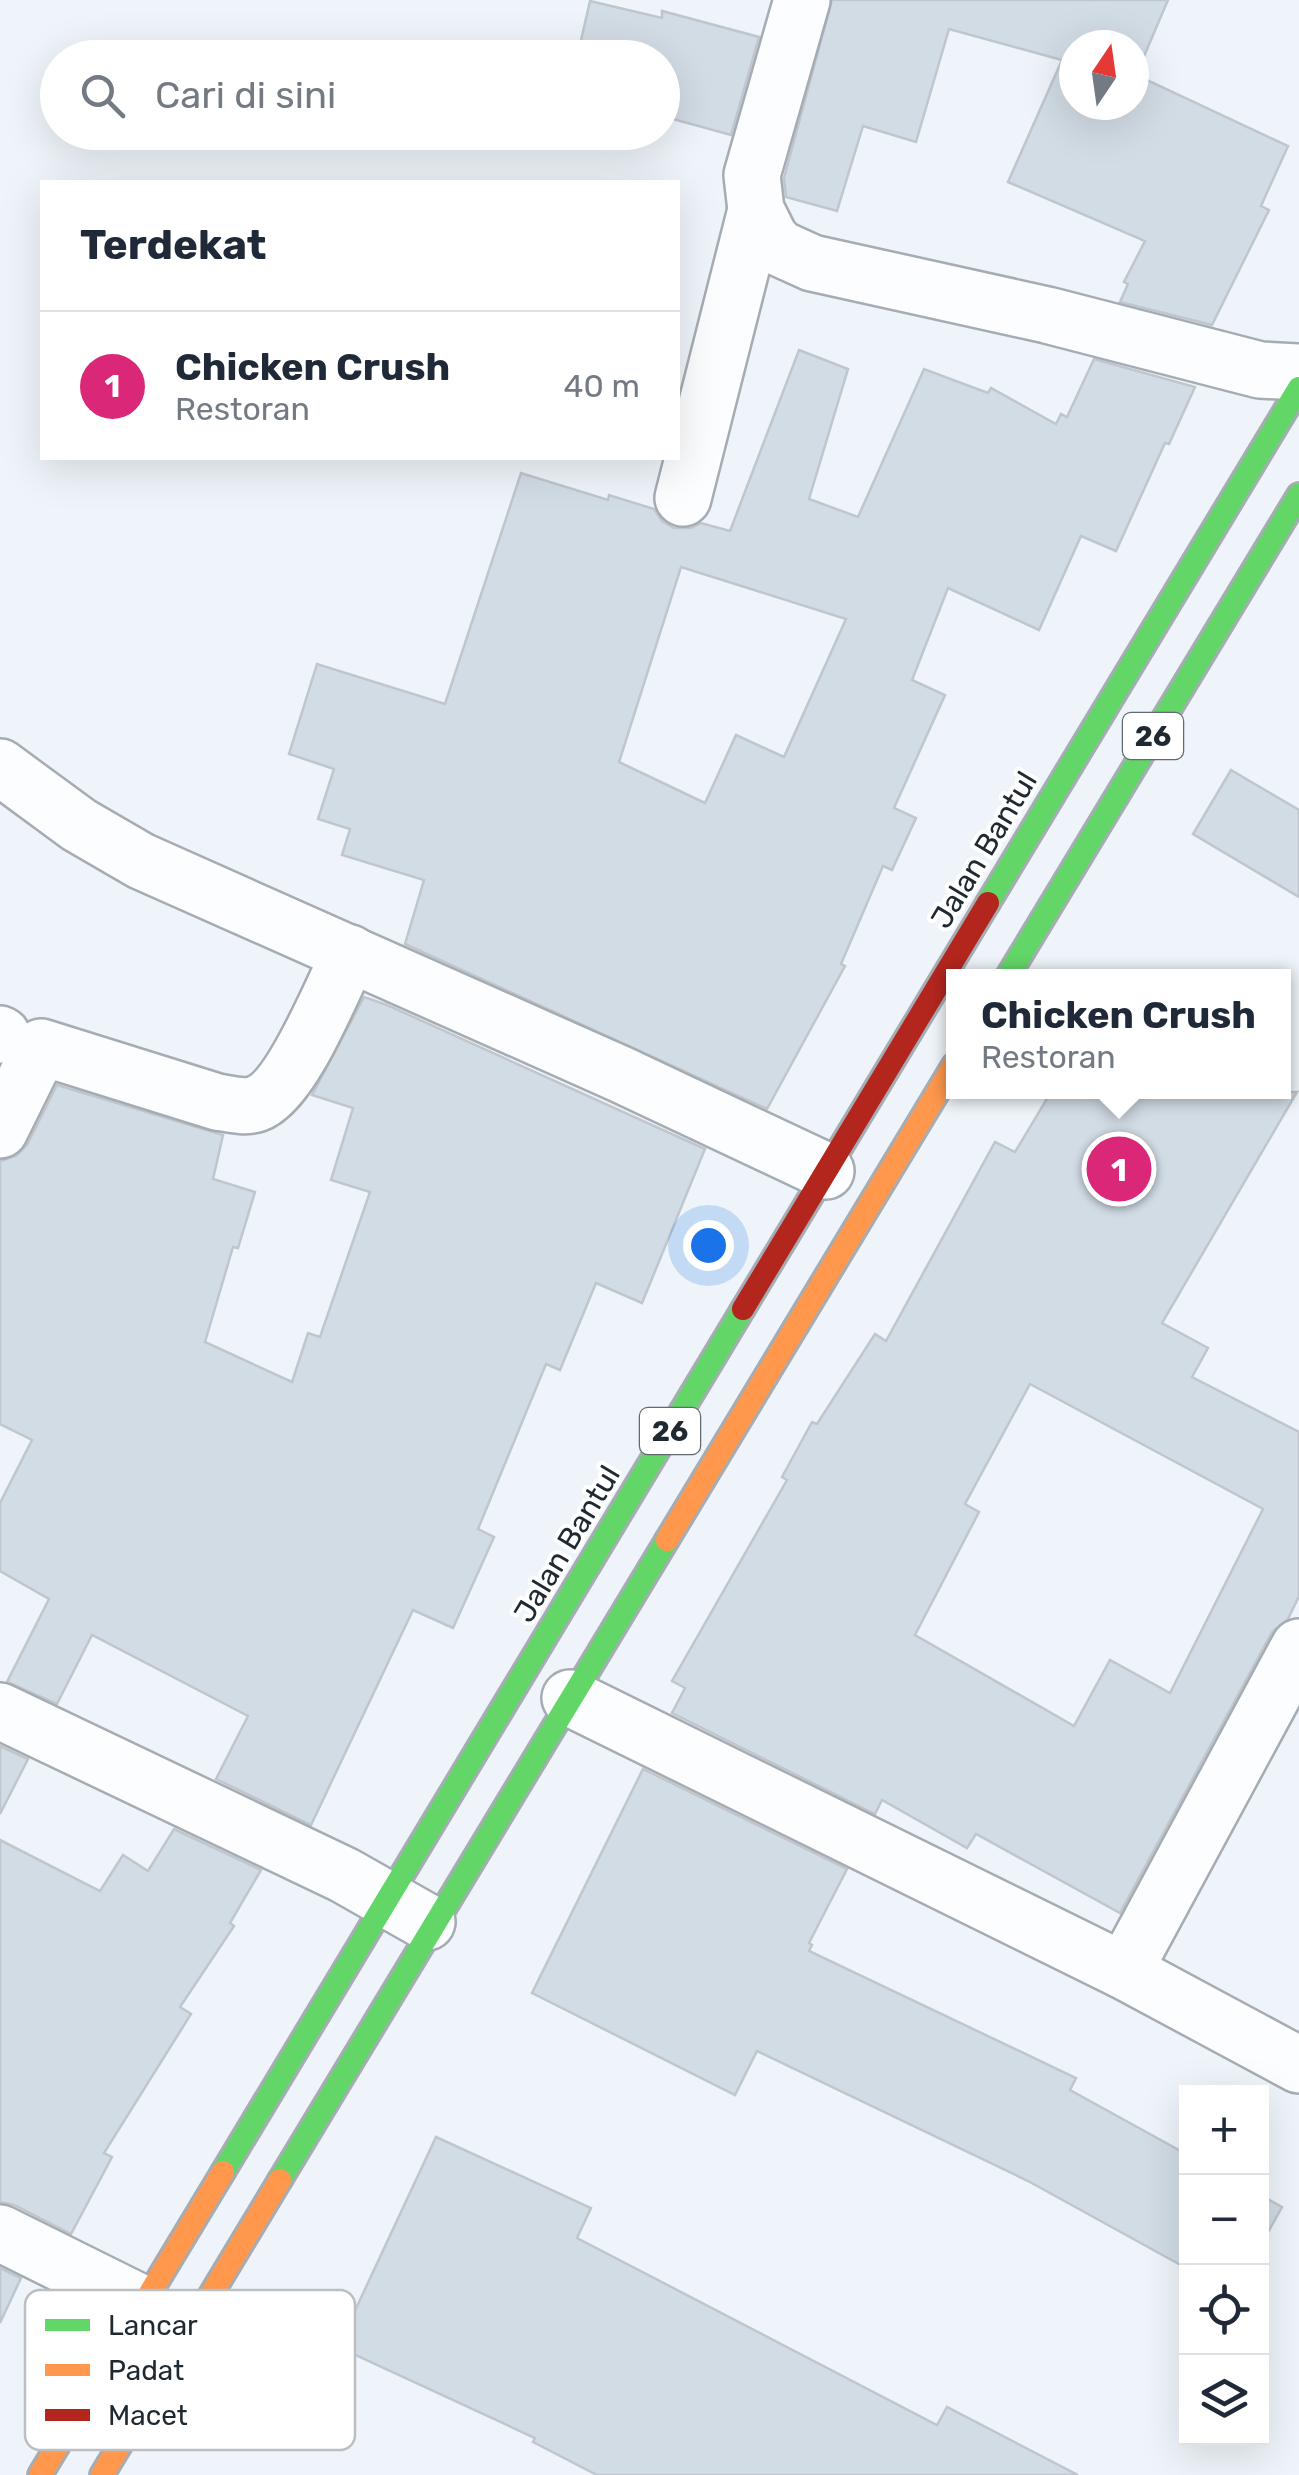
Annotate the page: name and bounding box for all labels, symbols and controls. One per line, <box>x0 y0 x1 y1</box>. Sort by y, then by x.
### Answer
north arrow <box>1059 30 1149 120</box>
search box <box>40 40 680 150</box>
icon: search <box>75 68 130 123</box>
text: Cari di sini <box>155 72 336 118</box>
text: Terdekat <box>80 220 266 270</box>
text: Chicken Crush <box>175 344 450 390</box>
text: 1 <box>105 367 120 405</box>
text: 40 m <box>564 367 640 405</box>
text: Restoran <box>175 390 310 428</box>
road number: 26 <box>1123 713 1183 759</box>
street label: Jalan Bantul <box>923 765 1045 935</box>
popup <box>946 969 1291 1099</box>
text: Chicken Crush <box>981 992 1256 1038</box>
text: Restoran <box>981 1038 1116 1076</box>
pin: 1 <box>1086 1132 1152 1206</box>
your location <box>683 1220 734 1271</box>
road number: 26 <box>640 1408 700 1454</box>
street label: Jalan Bantul <box>506 1459 628 1629</box>
map controls <box>1179 2085 1269 2445</box>
button: + <box>1179 2085 1269 2175</box>
button: − <box>1179 2175 1269 2265</box>
button: locate <box>1179 2265 1269 2355</box>
legend <box>25 2290 355 2450</box>
text: Lancar <box>108 2309 198 2342</box>
text: Padat <box>108 2354 184 2387</box>
button: layers <box>1179 2355 1269 2445</box>
text: Macet <box>108 2399 188 2432</box>

